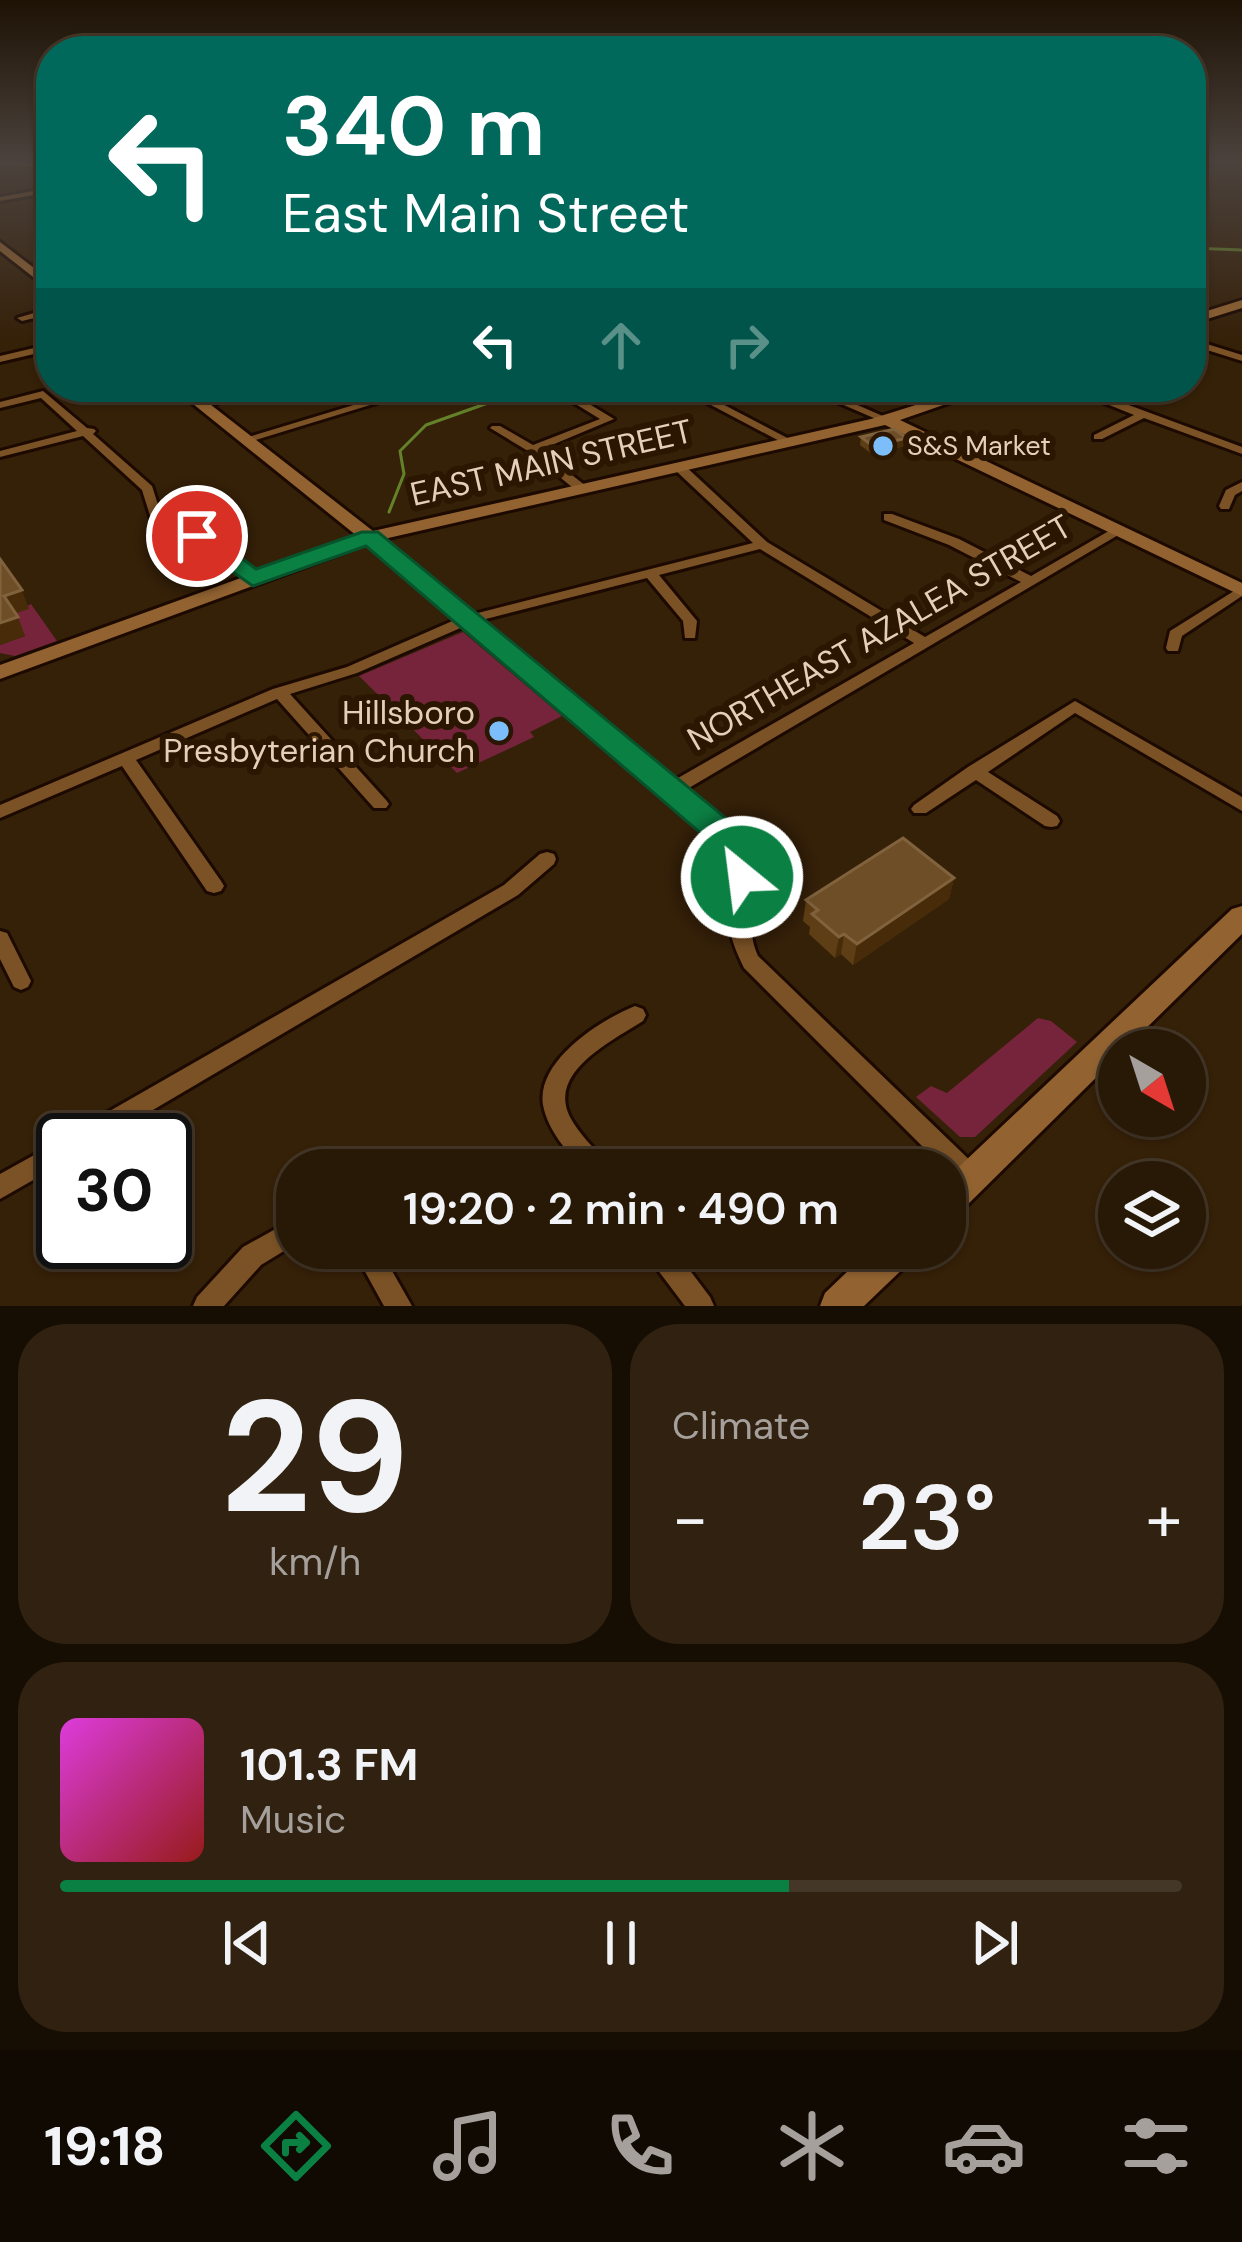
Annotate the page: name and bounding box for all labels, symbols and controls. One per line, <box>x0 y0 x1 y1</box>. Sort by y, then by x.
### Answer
text: 340 m <box>282 72 545 181</box>
icon: left <box>84 84 240 240</box>
text: East Main Street <box>282 178 689 249</box>
icon: left <box>462 312 528 378</box>
icon: ahead <box>588 312 654 378</box>
icon: right <box>714 312 780 378</box>
street label: EAST MAIN STREET <box>406 409 696 516</box>
place label: S&S Market <box>907 428 1051 463</box>
marker: S&S Market <box>870 433 896 459</box>
pin <box>146 485 248 587</box>
icon: arrive <box>164 503 230 569</box>
street label: NORTHEAST AZALEA STREET <box>680 505 1079 760</box>
place label: Hillsboro Presbyterian Church <box>163 691 475 772</box>
marker: Hillsboro Presbyterian Church <box>486 718 512 744</box>
position arrow <box>679 814 805 940</box>
north arrow <box>1098 1029 1206 1137</box>
map controls <box>1098 1029 1206 1269</box>
speed limit sign: 30 <box>36 1113 192 1269</box>
button: layers <box>1098 1161 1206 1269</box>
text: 19:20 · 2 min · 490 m <box>403 1179 839 1238</box>
text: 29 <box>221 1356 409 1559</box>
text: Climate <box>672 1400 810 1451</box>
text: 23° <box>858 1460 996 1577</box>
text: − <box>672 1476 708 1561</box>
text: + <box>1146 1476 1182 1561</box>
text: km/h <box>269 1536 361 1587</box>
text: 101.3 FM <box>240 1735 418 1794</box>
text: Music <box>240 1794 346 1845</box>
icon: previous <box>214 1910 280 1976</box>
icon: pause <box>588 1910 654 1976</box>
icon: next <box>962 1910 1028 1976</box>
icon: directions <box>254 2104 338 2188</box>
icon: music <box>426 2104 510 2188</box>
icon: phone <box>598 2104 682 2188</box>
icon: climate <box>770 2104 854 2188</box>
icon: car <box>942 2104 1026 2188</box>
icon: filters <box>1114 2104 1198 2188</box>
text: 19:18 <box>44 2111 166 2182</box>

